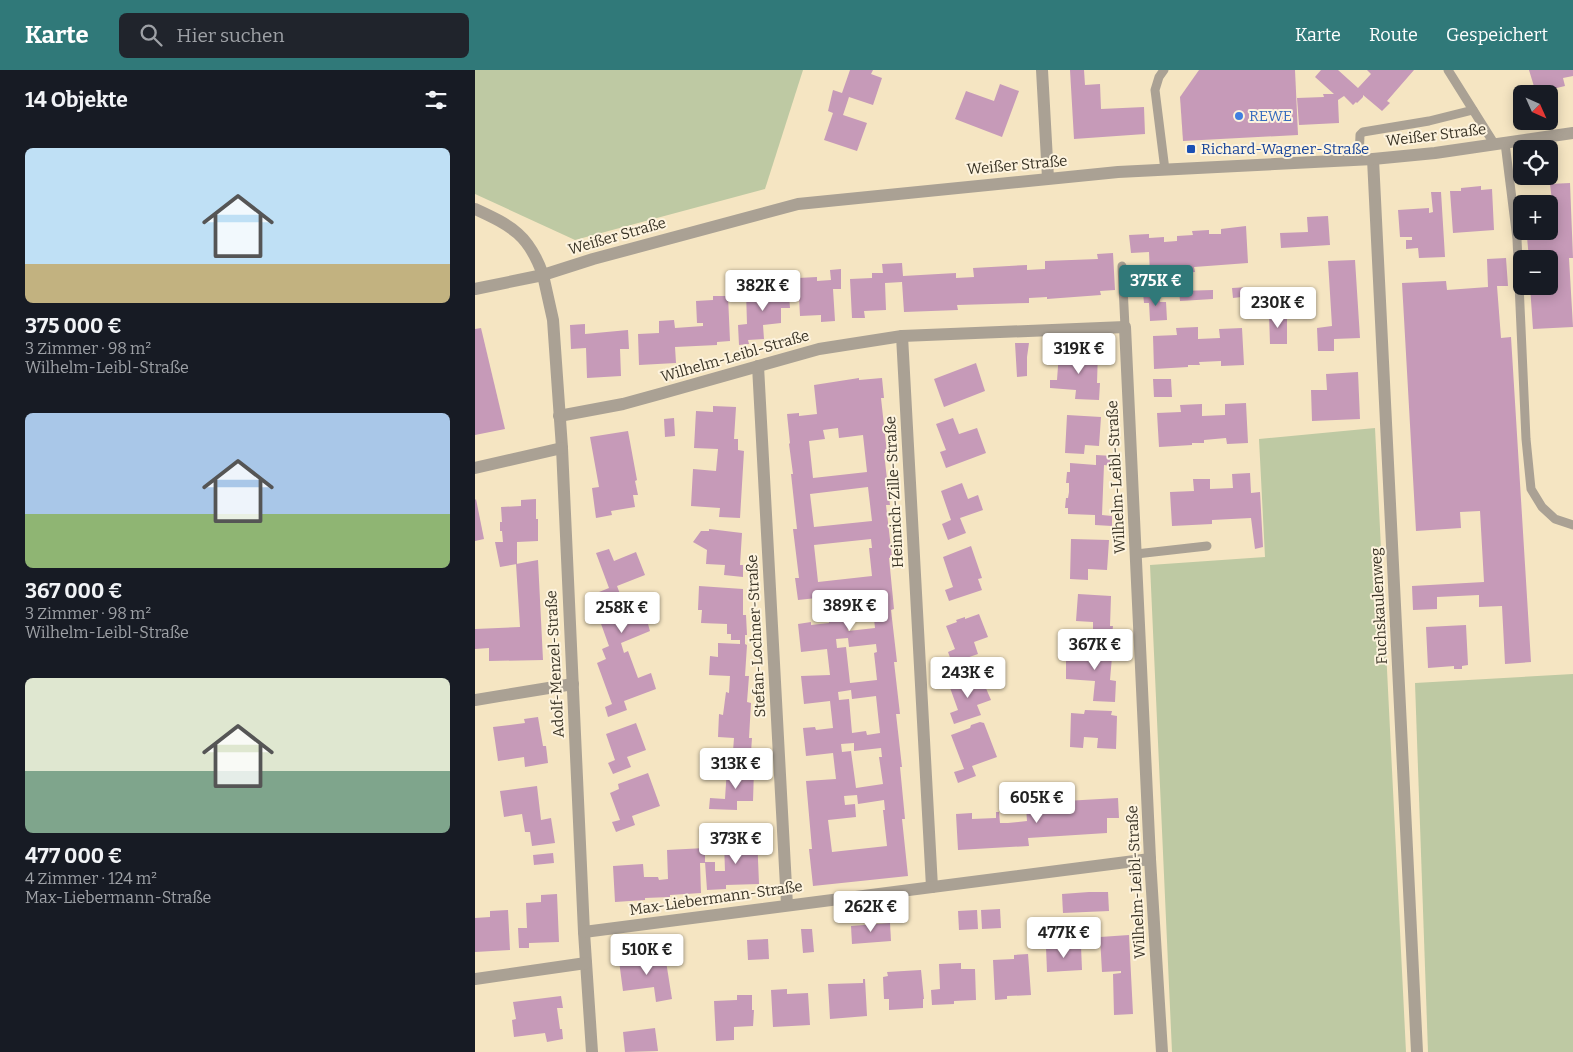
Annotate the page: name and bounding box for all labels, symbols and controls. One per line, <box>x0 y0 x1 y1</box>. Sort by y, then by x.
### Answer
search box <box>119 13 469 58</box>
text: Karte <box>25 21 89 49</box>
icon: search <box>137 21 165 49</box>
text: Hier suchen <box>177 24 284 47</box>
text: Karte <box>1295 24 1341 46</box>
text: Route <box>1369 24 1418 46</box>
text: Gespeichert <box>1446 24 1548 46</box>
north arrow <box>1513 85 1557 130</box>
map controls <box>1513 85 1558 295</box>
icon: filters <box>422 86 450 114</box>
text: 14 Objekte <box>25 87 128 113</box>
place label: REWE <box>1249 107 1292 125</box>
marker: REWE <box>1233 110 1245 122</box>
street label: Weißer Straße <box>1385 120 1487 150</box>
place label: Richard-Wagner-Straße <box>1201 140 1369 158</box>
button: locate <box>1513 140 1558 185</box>
marker: Richard-Wagner-Straße <box>1185 143 1197 155</box>
street label: Weißer Straße <box>966 152 1068 178</box>
icon: home <box>193 181 283 271</box>
button: + <box>1513 195 1558 240</box>
street label: Weißer Straße <box>566 213 668 259</box>
button: − <box>1513 250 1558 295</box>
pin: 375K € <box>1115 264 1197 307</box>
pin: 382K € <box>722 270 804 312</box>
text: 375K € <box>1130 271 1182 290</box>
text: 382K € <box>736 276 790 295</box>
pin: 230K € <box>1237 286 1319 329</box>
text: 230K € <box>1251 293 1305 312</box>
text: 375 000 € <box>25 313 122 339</box>
street label: Wilhelm-Leibl-Straße <box>659 326 811 386</box>
pin: 319K € <box>1038 332 1120 375</box>
text: 3 Zimmer · 98 m² <box>25 339 151 358</box>
text: 319K € <box>1053 339 1105 358</box>
text: Wilhelm-Leibl-Straße <box>25 358 189 377</box>
street label: Wilhelm-Leibl-Straße <box>1103 400 1129 554</box>
street label: Heinrich-Zille-Straße <box>881 416 907 568</box>
icon: home <box>193 446 283 536</box>
street label: Fuchskaulenweg <box>1367 547 1391 665</box>
street label: Stefan-Lochner-Straße <box>743 554 769 718</box>
text: 367 000 € <box>25 578 123 604</box>
street label: Adolf-Menzel-Straße <box>542 590 568 738</box>
pin: 389K € <box>809 590 891 632</box>
pin: 258K € <box>581 592 663 634</box>
text: 389K € <box>823 596 877 615</box>
text: 258K € <box>596 598 648 617</box>
text: 3 Zimmer · 98 m² <box>25 604 151 623</box>
text: Wilhelm-Leibl-Straße <box>25 623 189 642</box>
pin: 367K € <box>1054 628 1136 671</box>
text: 367K € <box>1069 635 1121 654</box>
pin: 243K € <box>927 656 1009 699</box>
text: 243K € <box>941 663 995 682</box>
icon: home <box>193 711 283 801</box>
pin: 313K € <box>695 748 777 790</box>
text: 313K € <box>711 754 761 773</box>
pin: 605K € <box>996 782 1078 824</box>
text: 605K € <box>1010 788 1064 807</box>
street label: Wilhelm-Leibl-Straße <box>1123 805 1149 959</box>
pin: 373K € <box>695 822 777 865</box>
text: 373K € <box>710 829 762 848</box>
text: 477 000 € <box>25 843 122 869</box>
text: 4 Zimmer · 124 m² <box>25 869 157 888</box>
street label: Max-Liebermann-Straße <box>628 877 804 919</box>
text: Max-Liebermann-Straße <box>25 888 211 907</box>
pin: 262K € <box>830 890 912 933</box>
text: 262K € <box>845 897 897 916</box>
pin: 477K € <box>1023 916 1105 959</box>
text: 477K € <box>1038 923 1090 942</box>
pin: 510K € <box>606 934 688 976</box>
text: 510K € <box>621 940 673 959</box>

